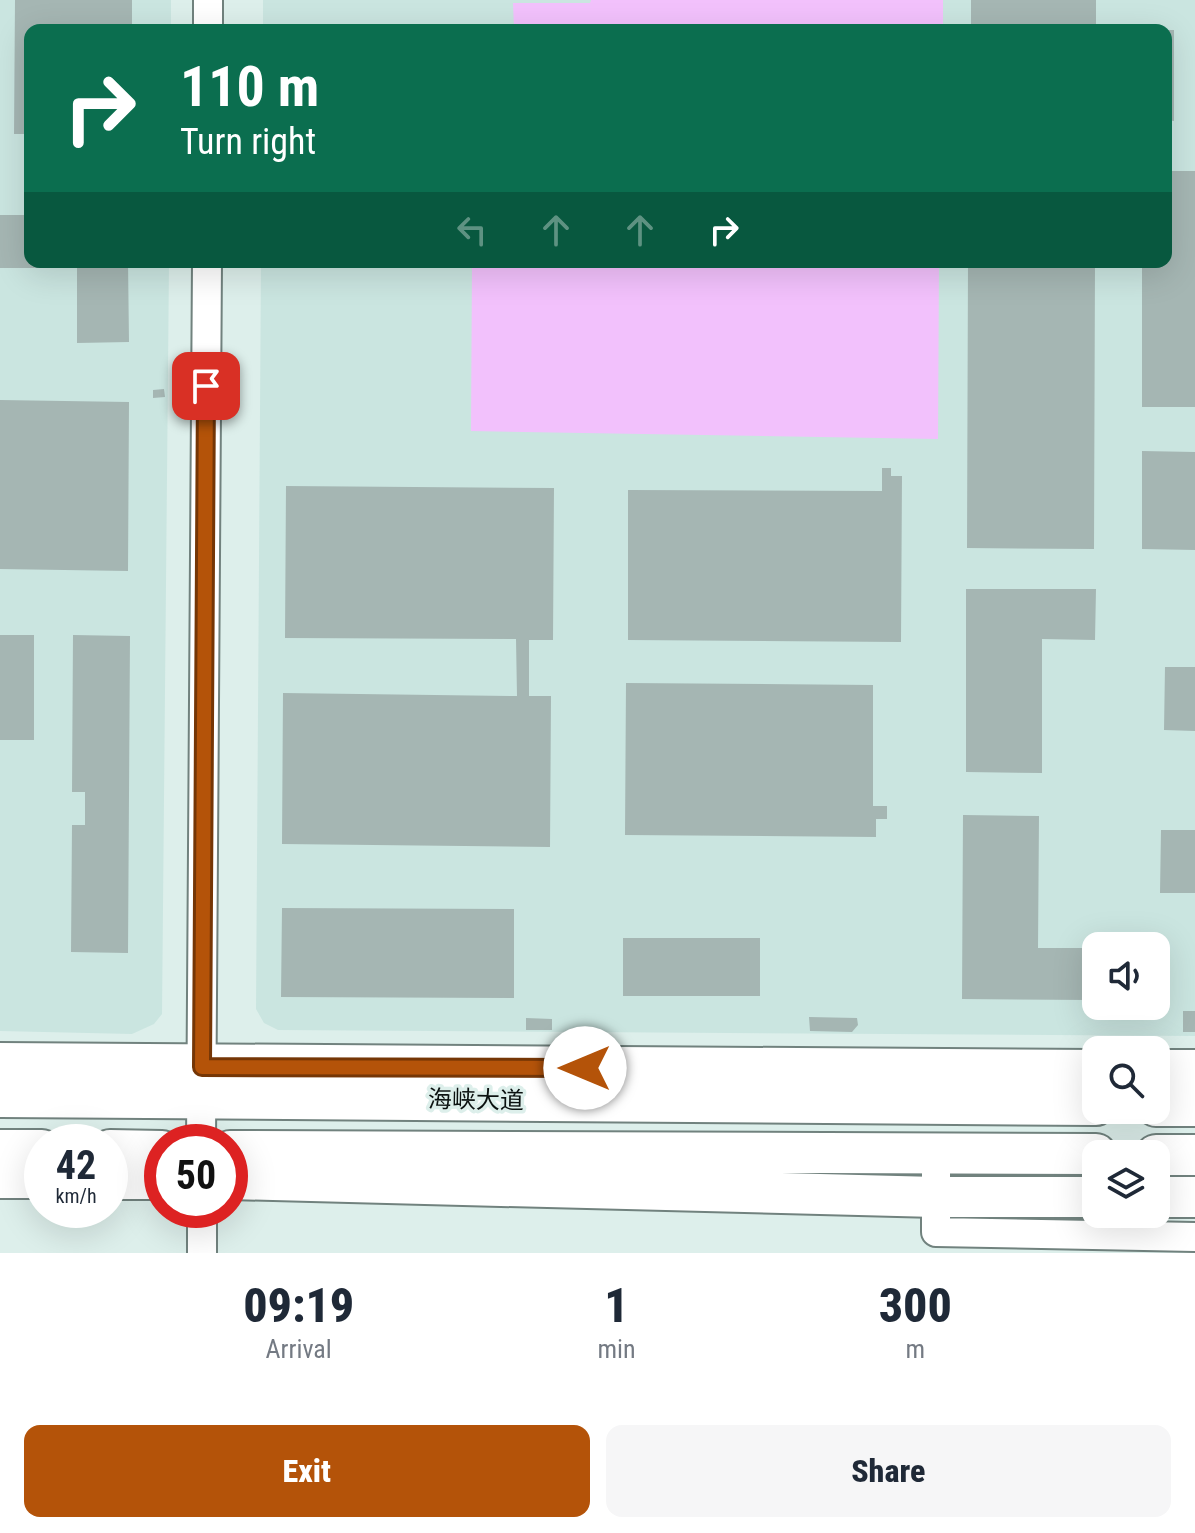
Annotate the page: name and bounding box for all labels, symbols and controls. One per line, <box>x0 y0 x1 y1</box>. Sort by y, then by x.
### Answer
text: 110 m <box>180 54 319 120</box>
icon: right <box>48 56 152 160</box>
text: Turn right <box>180 121 316 163</box>
icon: left <box>450 208 494 252</box>
icon: ahead <box>534 208 578 252</box>
icon: ahead <box>618 208 662 252</box>
icon: right <box>702 208 746 252</box>
pin <box>172 352 240 420</box>
icon: arrive <box>184 364 228 408</box>
map controls <box>1082 932 1170 1228</box>
button: sound <box>1082 932 1170 1020</box>
position arrow <box>543 1026 627 1110</box>
button: search <box>1082 1036 1170 1124</box>
street label: 海峡大道 <box>428 1085 524 1115</box>
speed limit sign: 50 <box>144 1124 248 1228</box>
button: layers <box>1082 1140 1170 1228</box>
text: 42 <box>56 1142 96 1189</box>
text: km/h <box>55 1184 97 1208</box>
text: 09:19 <box>243 1277 354 1334</box>
text: 1 <box>604 1277 629 1334</box>
text: 300 <box>879 1277 952 1334</box>
text: Arrival <box>266 1334 332 1364</box>
text: min <box>597 1334 636 1364</box>
text: m <box>905 1334 925 1364</box>
button: Exit <box>24 1425 590 1517</box>
button: Share <box>606 1425 1171 1517</box>

